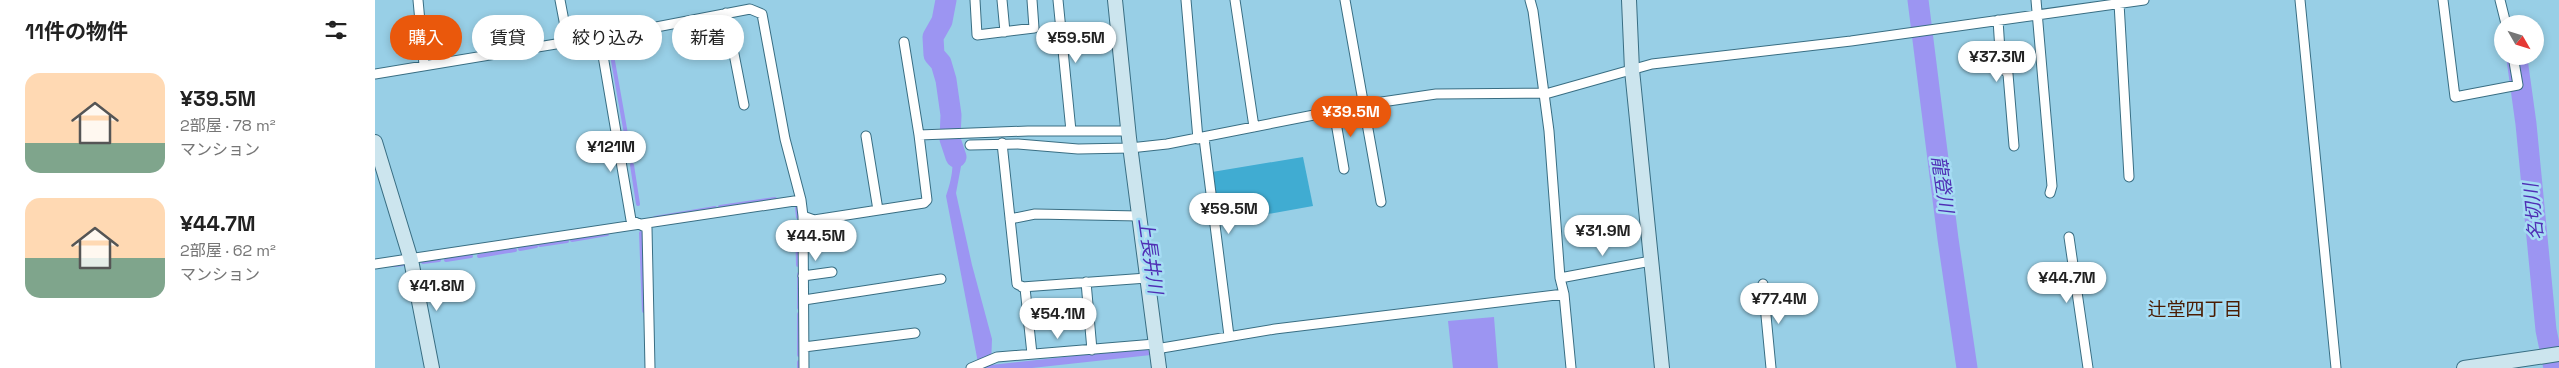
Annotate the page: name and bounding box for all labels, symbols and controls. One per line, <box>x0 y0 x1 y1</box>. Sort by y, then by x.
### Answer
chip: 購入 <box>390 15 462 60</box>
chip: 賃貸 <box>472 15 544 60</box>
chip: 絞り込み <box>554 15 662 60</box>
chip: 新着 <box>672 15 744 60</box>
north arrow <box>2494 15 2544 65</box>
map controls <box>2494 15 2544 65</box>
icon: filters <box>322 16 350 44</box>
text: 11件の物件 <box>25 18 128 45</box>
pin: ¥59.5M <box>1035 22 1117 64</box>
text: ¥59.5M <box>1047 27 1105 48</box>
pin: ¥37.3M <box>1956 41 2038 83</box>
text: ¥37.3M <box>1969 46 2025 67</box>
text: ¥39.5M <box>180 85 256 112</box>
icon: home <box>65 93 125 153</box>
pin: ¥39.5M <box>1310 96 1392 138</box>
text: ¥39.5M <box>1322 101 1380 122</box>
text: 2部屋 · 78 m² <box>180 115 276 136</box>
pin: ¥121M <box>576 130 646 173</box>
text: ¥121M <box>587 136 635 157</box>
text: マンション <box>180 139 260 160</box>
water label: 龍登川 <box>1926 154 1959 216</box>
water label: 名切川 <box>2518 180 2549 242</box>
pin: ¥59.5M <box>1188 192 1270 235</box>
text: ¥59.5M <box>1200 198 1258 219</box>
text: ¥44.7M <box>180 210 255 237</box>
pin: ¥31.9M <box>1562 214 1644 257</box>
water label: 上長井川 <box>1133 217 1168 297</box>
icon: home <box>65 218 125 278</box>
pin: ¥44.5M <box>775 220 857 262</box>
text: ¥31.9M <box>1575 220 1631 241</box>
text: ¥44.5M <box>787 225 845 246</box>
text: 2部屋 · 62 m² <box>180 240 276 261</box>
pin: ¥44.7M <box>2026 262 2108 304</box>
text: マンション <box>180 264 260 285</box>
text: ¥44.7M <box>2038 267 2096 288</box>
pin: ¥41.8M <box>396 270 478 312</box>
text: ¥41.8M <box>409 275 465 296</box>
pin: ¥77.4M <box>1738 282 1820 325</box>
text: ¥77.4M <box>1751 288 1807 309</box>
district label: 辻堂四丁目 <box>2147 297 2243 322</box>
pin: ¥54.1M <box>1017 298 1099 340</box>
text: ¥54.1M <box>1031 303 1085 324</box>

